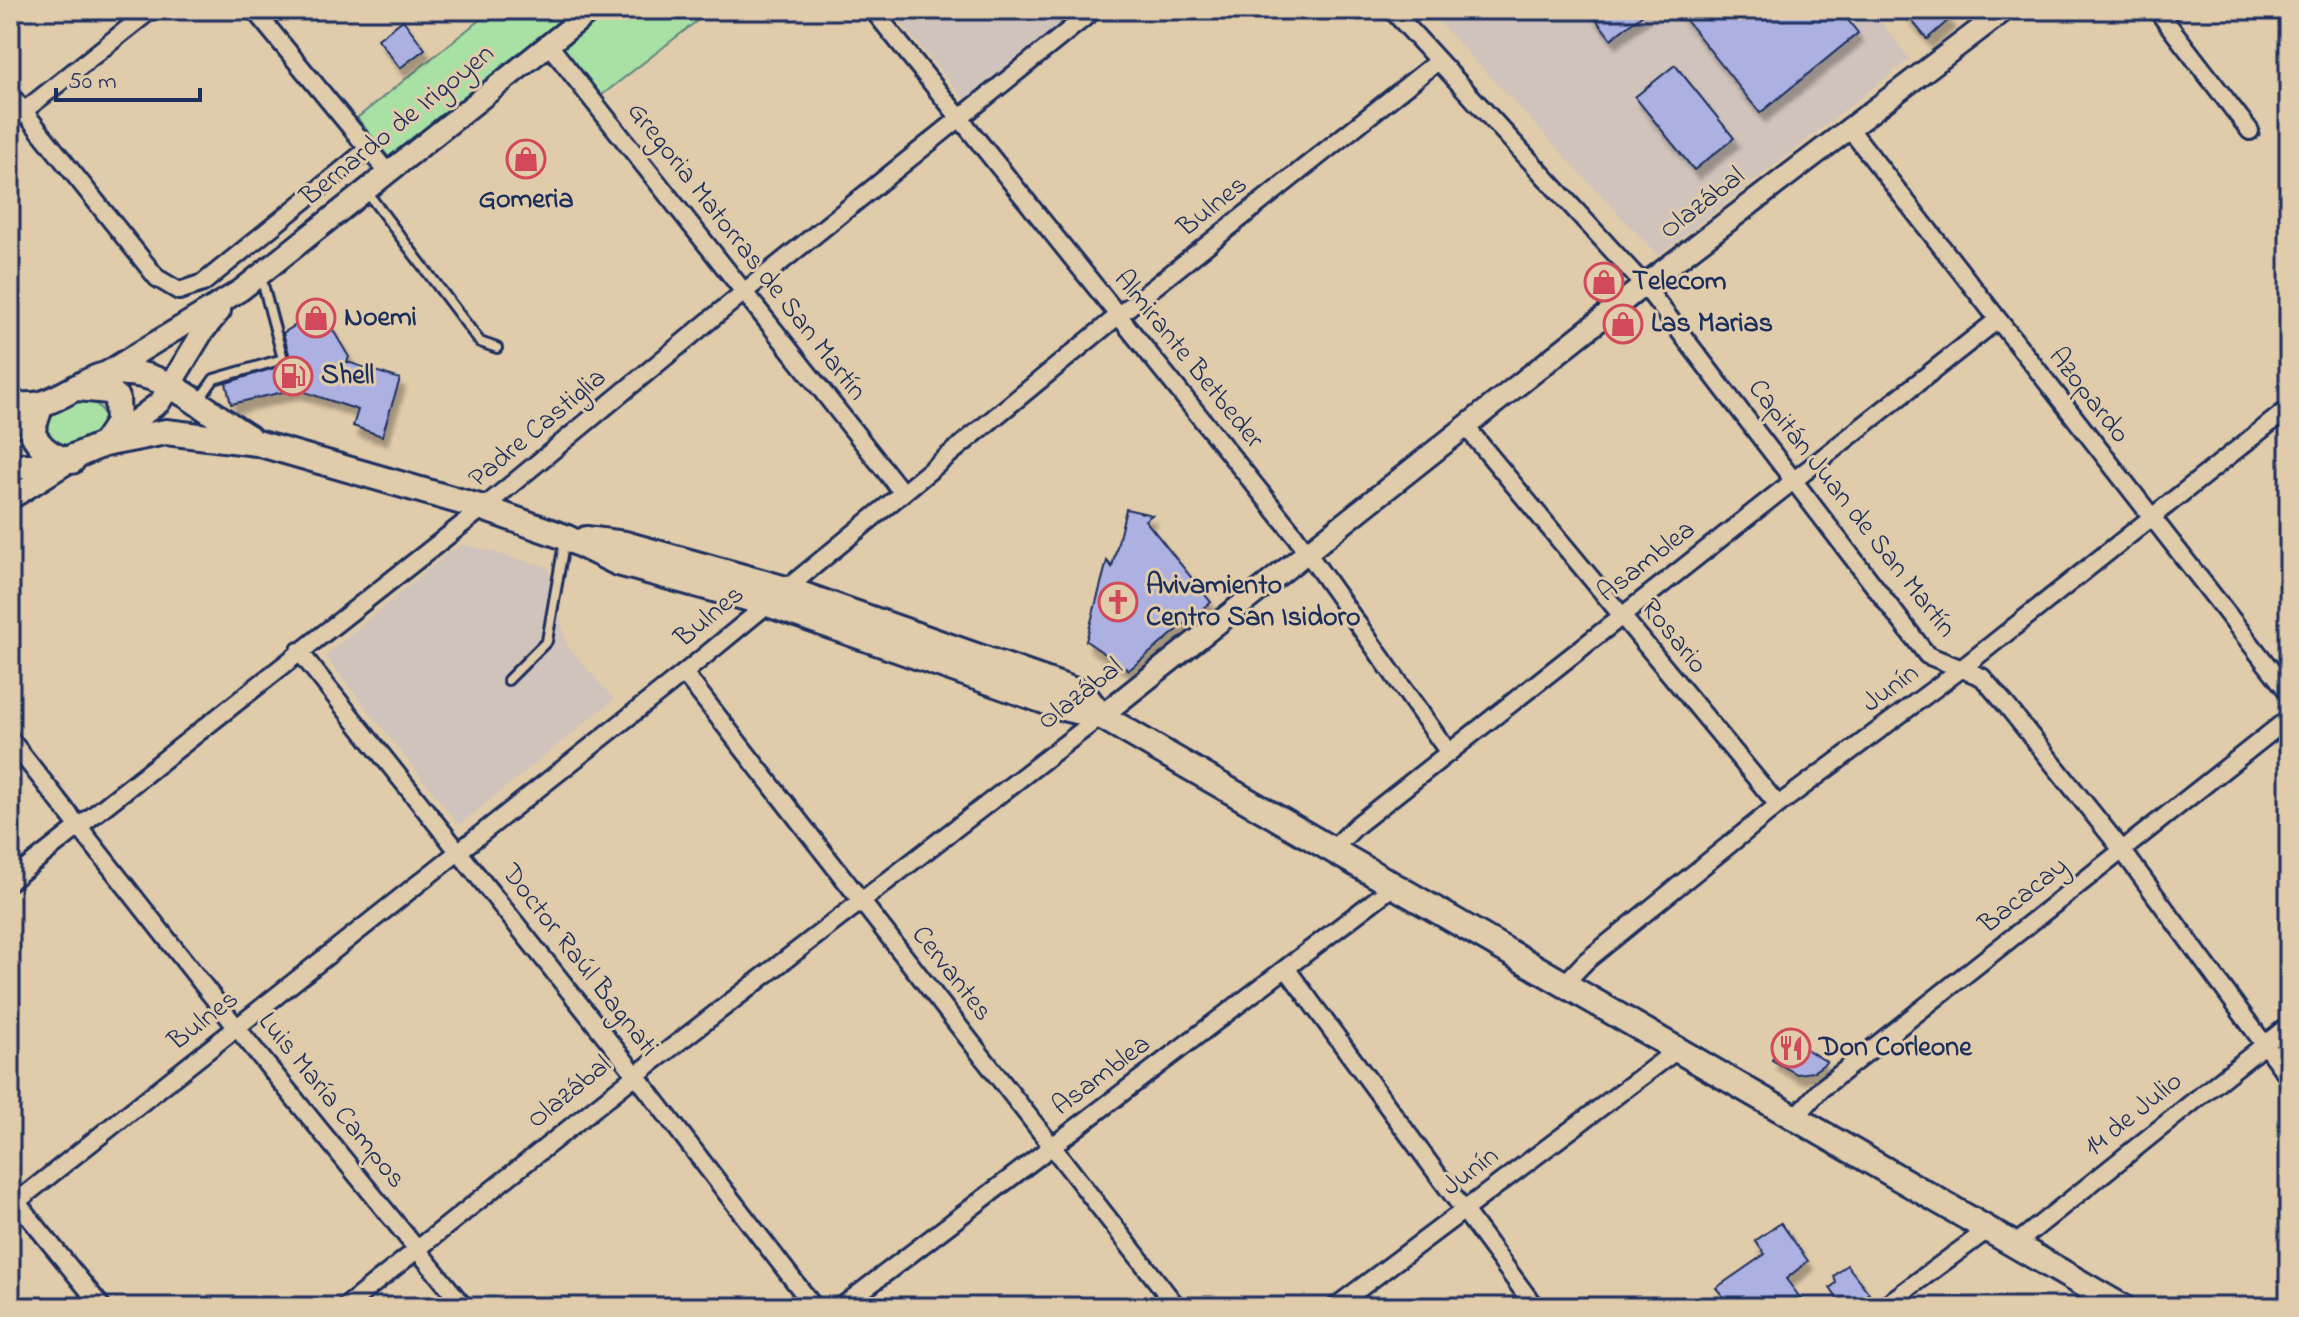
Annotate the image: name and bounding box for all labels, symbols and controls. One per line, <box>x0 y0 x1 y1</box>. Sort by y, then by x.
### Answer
street label: Bernardo de Irigoyen <box>291 35 504 218</box>
scale bar <box>56 52 200 102</box>
text: 50 m <box>68 65 117 100</box>
street label: Gregoria Matorras de San Martín <box>616 94 876 410</box>
shop icon: Gomeria <box>505 138 547 180</box>
street label: Olazábal <box>1651 157 1755 251</box>
street label: Bulnes <box>1168 166 1257 249</box>
place label: Gomeria <box>478 180 574 221</box>
street label: Almirante Betbeder <box>1103 261 1273 459</box>
shop icon: Telecom <box>1583 261 1625 303</box>
place label: Telecom <box>1632 262 1727 303</box>
shop icon: Noemi <box>295 297 337 339</box>
place label: Noemi <box>344 298 417 339</box>
shop icon: Las Marias <box>1602 303 1644 345</box>
place label: Las Marias <box>1651 304 1773 345</box>
street label: Azopardo <box>2037 339 2139 453</box>
fuel station icon: Shell <box>272 355 314 397</box>
place label: Shell <box>321 356 375 397</box>
street label: Padre Castiglia <box>460 359 616 499</box>
street label: Capitán Juan de San Martín <box>1737 371 1965 647</box>
street label: Asamblea <box>1589 511 1705 613</box>
place label: Avivamiento Centro San Isidoro <box>1146 566 1361 639</box>
street label: Bulnes <box>665 576 754 659</box>
church icon: Avivamiento Centro San Isidoro <box>1097 581 1139 623</box>
street label: Rosario <box>1629 590 1717 684</box>
street label: Olazábal <box>1029 648 1133 742</box>
street label: Junín <box>1854 654 1928 724</box>
street label: Bacacay <box>1970 847 2078 945</box>
street label: Doctor Raúl Bagnati <box>490 855 668 1066</box>
street label: Cervantes <box>900 917 1002 1031</box>
street label: Bulnes <box>159 980 248 1062</box>
street label: Luis María Campos <box>247 1004 415 1198</box>
street label: Asamblea <box>1044 1025 1160 1127</box>
restaurant icon: Don Corleone <box>1770 1027 1812 1069</box>
place label: Don Corleone <box>1817 1028 1973 1069</box>
street label: Olazábal <box>519 1046 621 1140</box>
street label: 14 de Julio <box>2076 1062 2192 1168</box>
street label: Junín <box>1434 1137 1508 1207</box>

